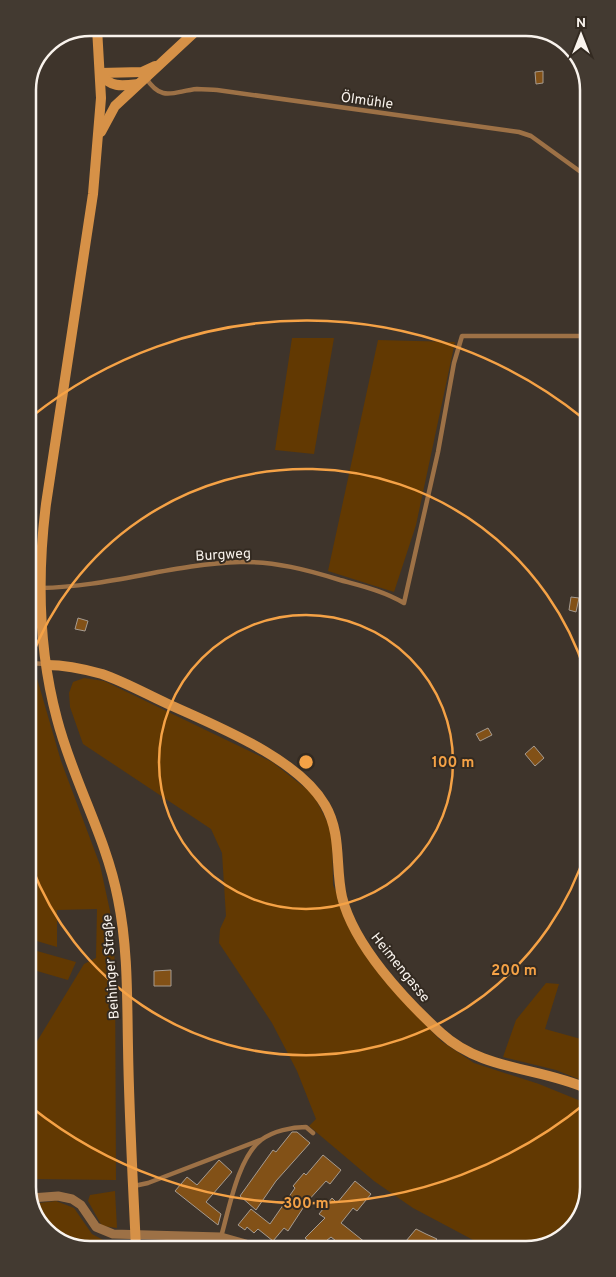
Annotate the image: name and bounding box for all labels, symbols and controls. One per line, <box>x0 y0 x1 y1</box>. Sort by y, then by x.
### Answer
north arrow <box>556 10 606 60</box>
text: N <box>576 15 586 32</box>
street label: Ölmühle <box>340 88 394 114</box>
street label: Burgweg <box>195 546 251 565</box>
centre of rings <box>297 753 315 771</box>
text: 100 m <box>432 754 474 773</box>
street label: Beihinger Straße <box>99 914 124 1020</box>
street label: Heimengasse <box>367 930 433 1006</box>
text: 200 m <box>491 962 537 981</box>
text: 300 m <box>283 1195 329 1214</box>

